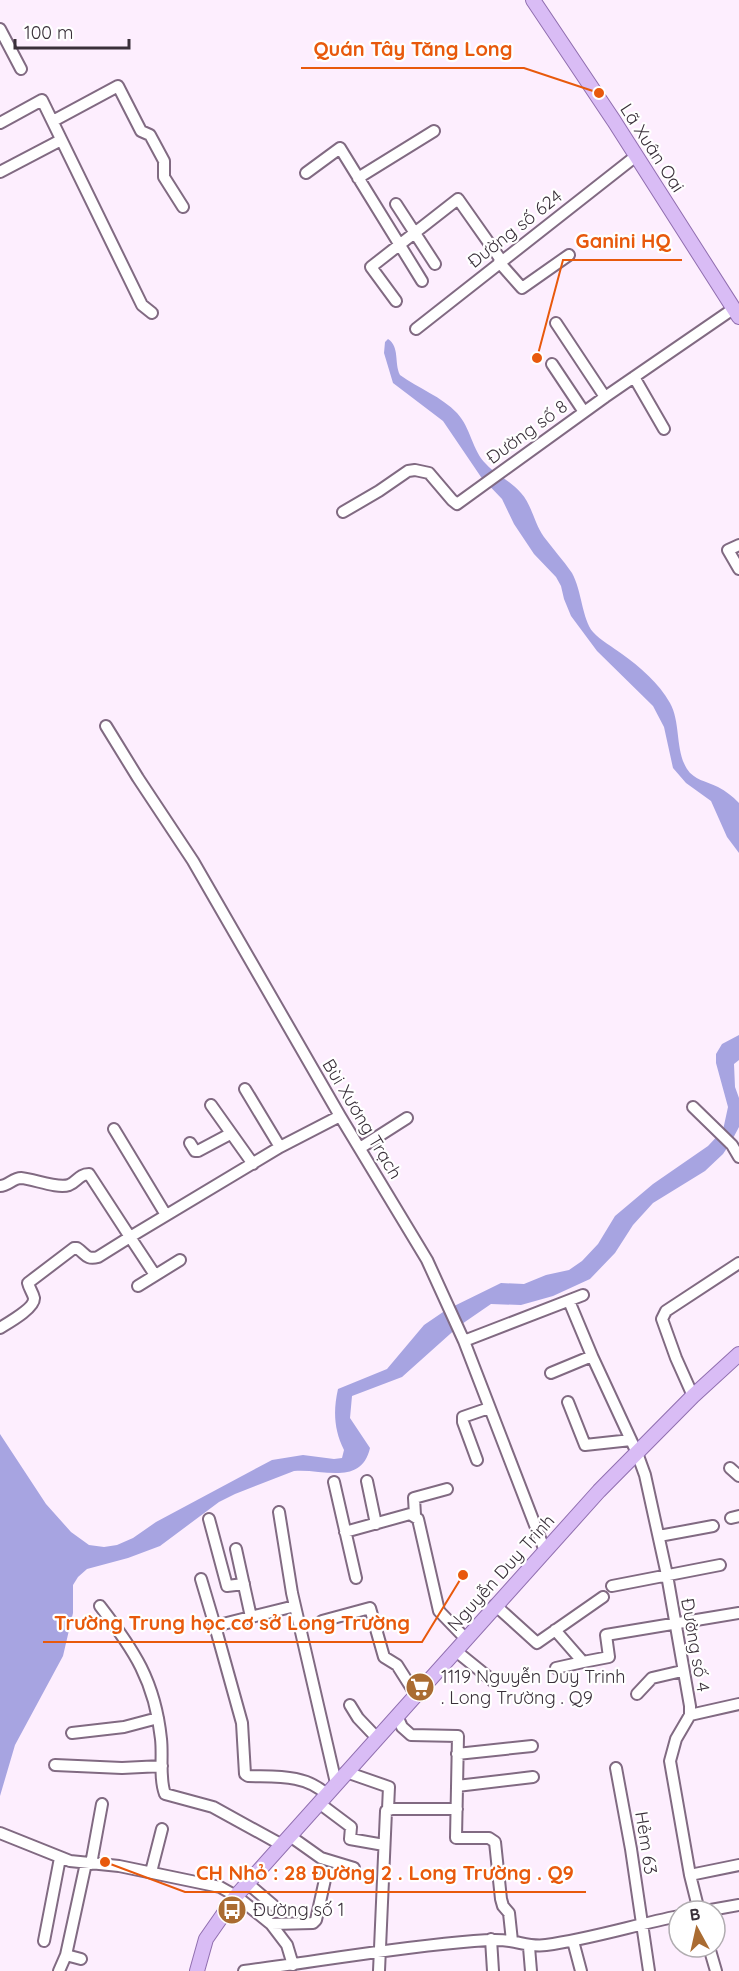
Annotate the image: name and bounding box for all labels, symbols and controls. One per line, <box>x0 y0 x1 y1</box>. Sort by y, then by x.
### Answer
scale bar <box>15 12 129 50</box>
text: 100 m <box>24 21 73 44</box>
callout: Quán Tây Tăng Long <box>301 30 524 68</box>
text: Quán Tây Tăng Long <box>313 36 513 61</box>
street label: Lã Xuân Oai <box>615 99 690 196</box>
street label: Đường số 624 <box>463 185 567 273</box>
callout: Ganini HQ <box>563 222 682 260</box>
text: Ganini HQ <box>575 228 671 253</box>
street label: Đường số 8 <box>482 395 572 469</box>
street label: Bùi Xương Trạch <box>318 1054 407 1183</box>
street label: Nguyễn Duy Trinh <box>442 1509 559 1636</box>
street label: Đường số 4 <box>676 1596 715 1693</box>
callout: Trường Trung học cơ sở Long Trường <box>43 1604 422 1642</box>
text: Trường Trung học cơ sở Long Trường <box>54 1610 410 1635</box>
place label: 1119 Nguyễn Duy Trinh . Long Trường . Q9 <box>441 1665 626 1709</box>
supermarket icon: 1119 Nguyễn Duy Trinh . Long Trường . Q9 <box>404 1671 436 1703</box>
street label: Hẻm 63 <box>630 1810 663 1876</box>
callout: CH Nhỏ : 28 Đường 2 . Long Trường . Q9 <box>185 1854 586 1892</box>
text: CH Nhỏ : 28 Đường 2 . Long Trường . Q9 <box>196 1860 574 1885</box>
bus stop icon: Đường số 1 <box>216 1894 248 1926</box>
place label: Đường số 1 <box>253 1898 345 1921</box>
north arrow <box>667 1899 727 1959</box>
text: B <box>688 1904 701 1925</box>

